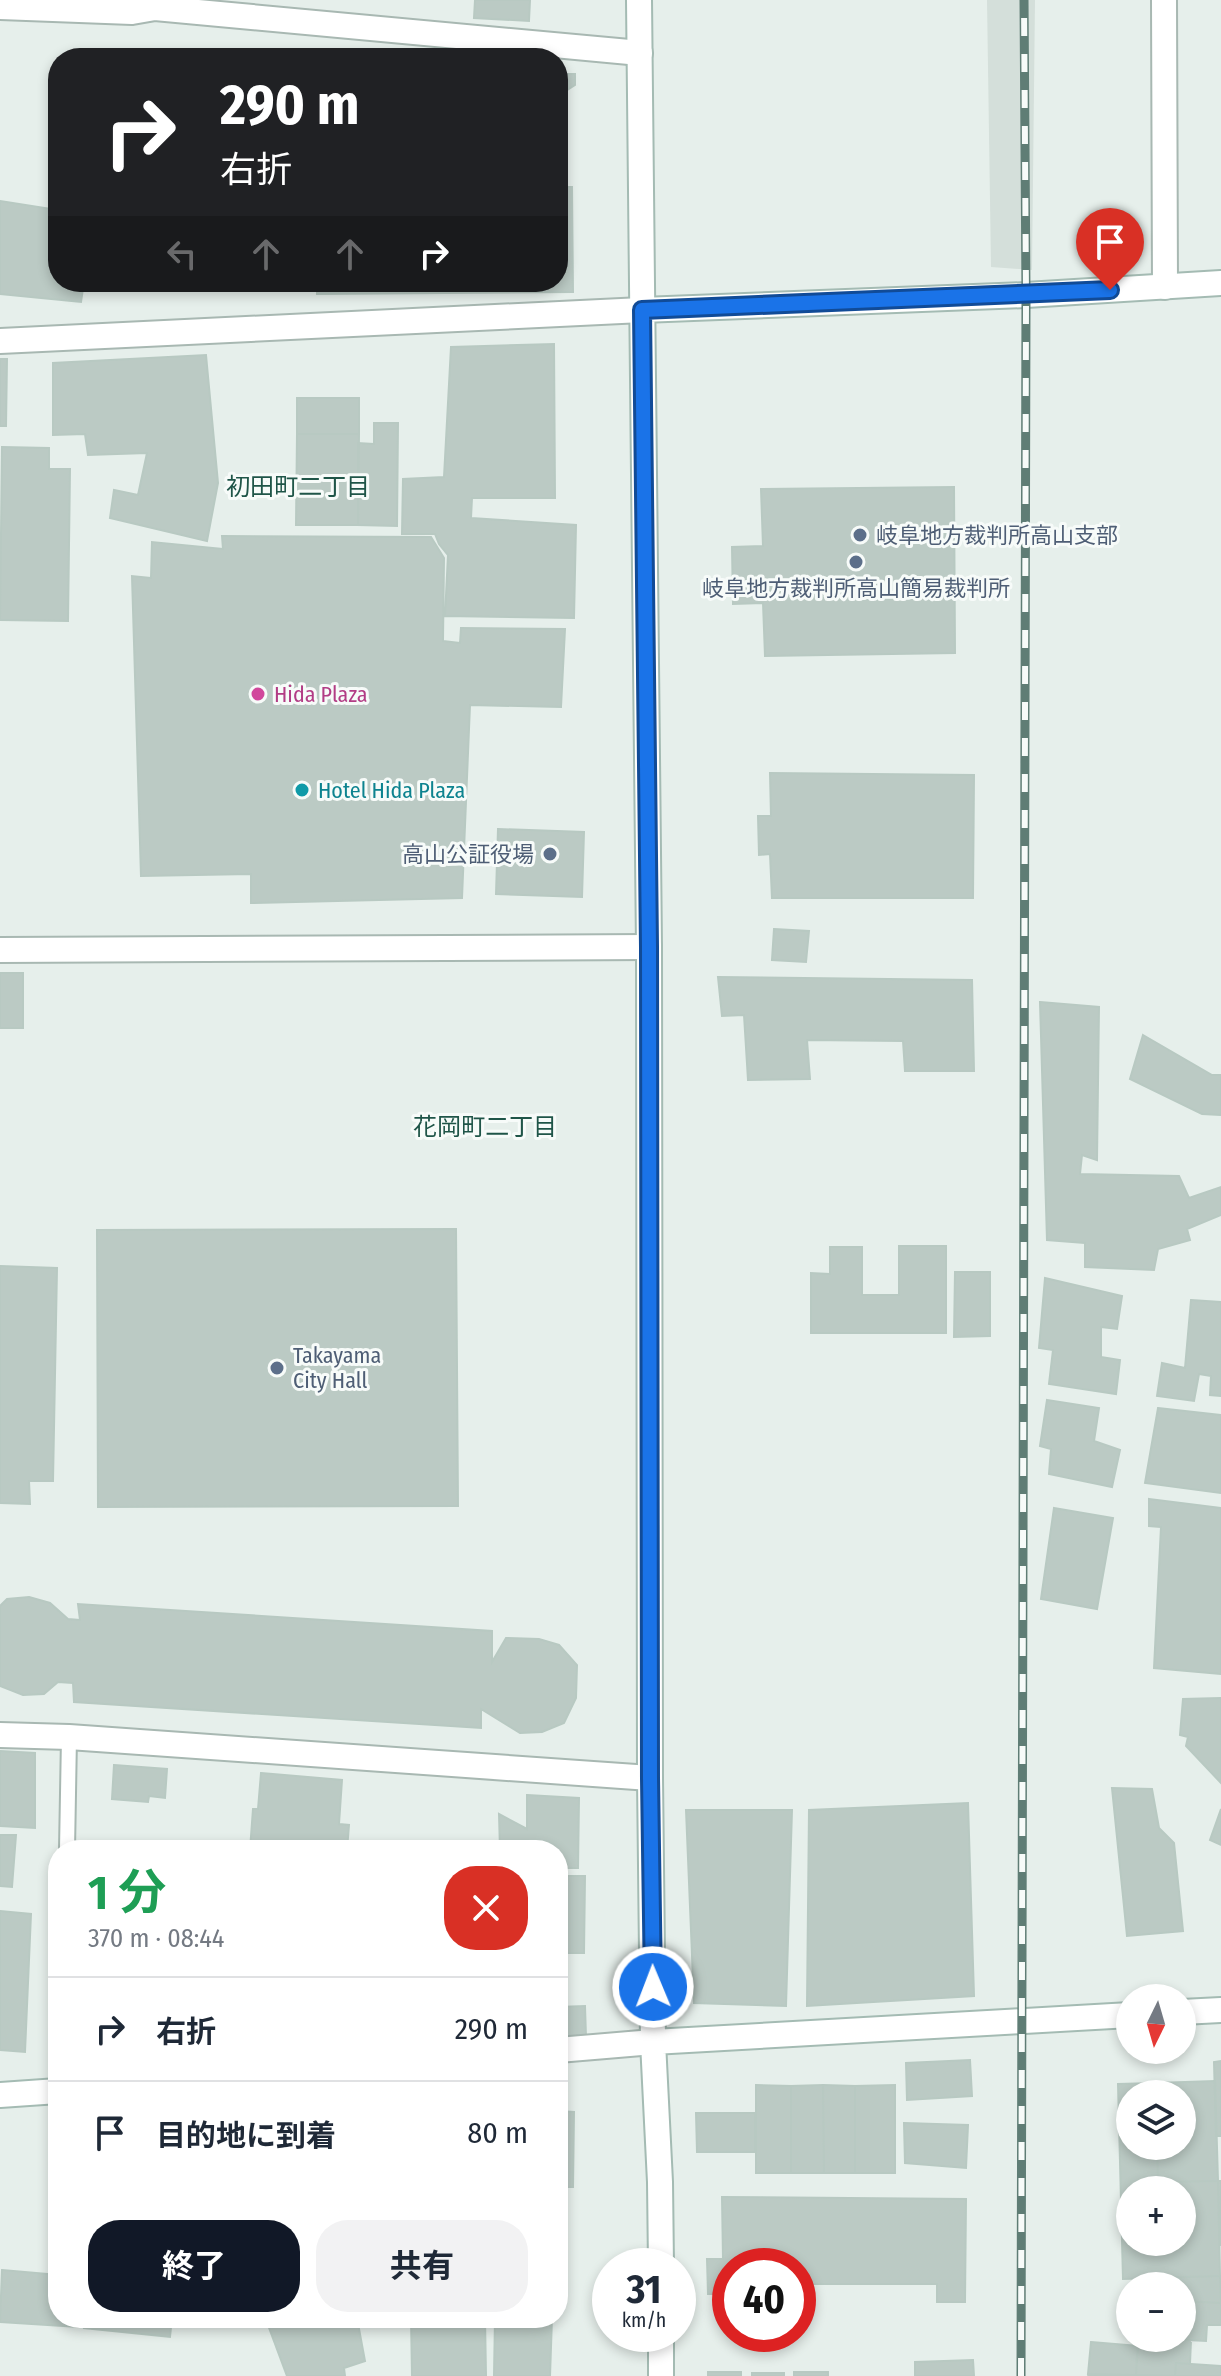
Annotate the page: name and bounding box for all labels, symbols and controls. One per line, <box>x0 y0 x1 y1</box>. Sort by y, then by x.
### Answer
text: 290 m <box>220 72 360 139</box>
icon: right <box>88 80 192 184</box>
text: 右折 <box>220 148 292 192</box>
pin <box>1076 208 1144 290</box>
icon: arrive <box>1088 220 1132 264</box>
icon: left <box>160 232 204 276</box>
icon: ahead <box>244 232 288 276</box>
icon: ahead <box>328 232 372 276</box>
icon: right <box>412 232 456 276</box>
district label: 初田町二丁目 <box>226 473 370 501</box>
place label: 岐阜地方裁判所高山支部 <box>876 522 1118 549</box>
marker: 岐阜地方裁判所高山支部 <box>851 526 869 544</box>
marker: 岐阜地方裁判所高山簡易裁判所 <box>847 553 865 571</box>
place label: 岐阜地方裁判所高山簡易裁判所 <box>702 575 1010 602</box>
place label: Hida Plaza <box>274 681 368 708</box>
marker: Hida Plaza <box>249 685 267 703</box>
place label: Hotel Hida Plaza <box>318 777 465 804</box>
marker: Hotel Hida Plaza <box>293 781 311 799</box>
place label: 高山公証役場 <box>402 841 534 868</box>
marker: 高山公証役場 <box>541 845 559 863</box>
district label: 花岡町二丁目 <box>413 1113 557 1141</box>
place label: Takayama City Hall <box>293 1342 381 1394</box>
marker: Takayama City Hall <box>268 1359 286 1377</box>
text: 1 分 <box>88 1864 166 1922</box>
button: close <box>444 1866 528 1950</box>
text: 370 m · 08:44 <box>88 1923 224 1954</box>
position arrow <box>611 1945 695 2029</box>
north arrow <box>1116 1984 1196 2064</box>
map controls <box>1116 1984 1196 2352</box>
icon: right <box>88 2007 132 2051</box>
text: 290 m <box>455 2011 528 2047</box>
text: 右折 <box>156 2014 216 2050</box>
button: layers <box>1116 2080 1196 2160</box>
icon: arrive <box>88 2111 132 2155</box>
text: 80 m <box>467 2115 528 2151</box>
text: 目的地に到着 <box>156 2118 336 2154</box>
button: + <box>1116 2176 1196 2256</box>
button: 終了 <box>88 2220 300 2312</box>
button: 共有 <box>316 2220 528 2312</box>
speed limit sign: 40 <box>712 2248 816 2352</box>
text: 31 <box>626 2266 662 2314</box>
button: − <box>1116 2272 1196 2352</box>
text: km/h <box>622 2308 666 2332</box>

